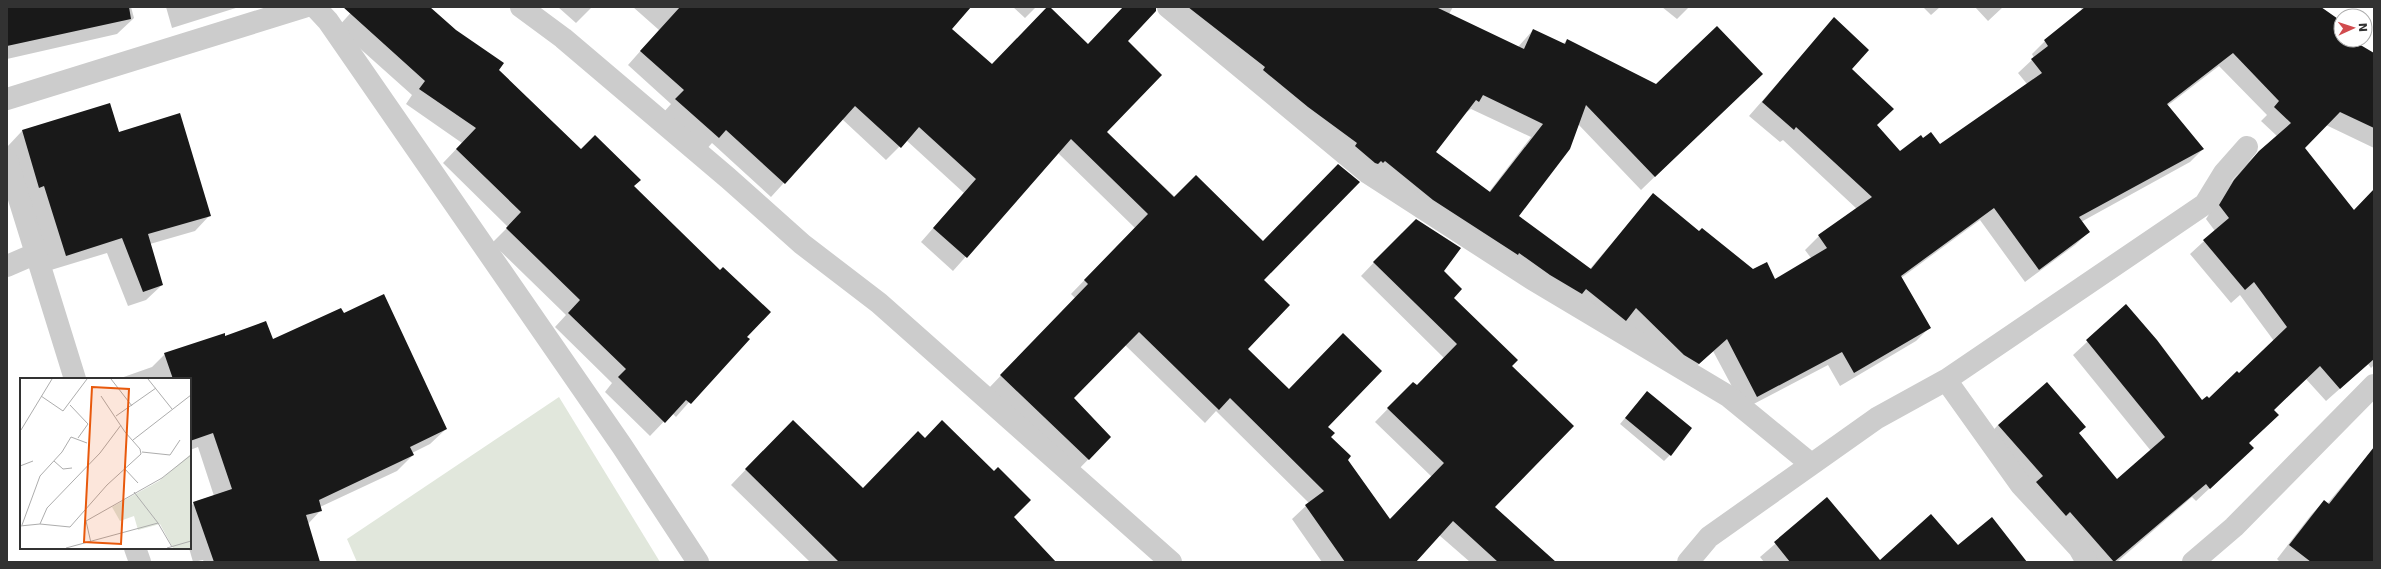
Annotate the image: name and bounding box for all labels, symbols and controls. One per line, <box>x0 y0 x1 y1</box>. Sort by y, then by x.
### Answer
north arrow <box>2333 8 2373 48</box>
text: N <box>2356 23 2369 32</box>
inset map <box>20 378 191 549</box>

